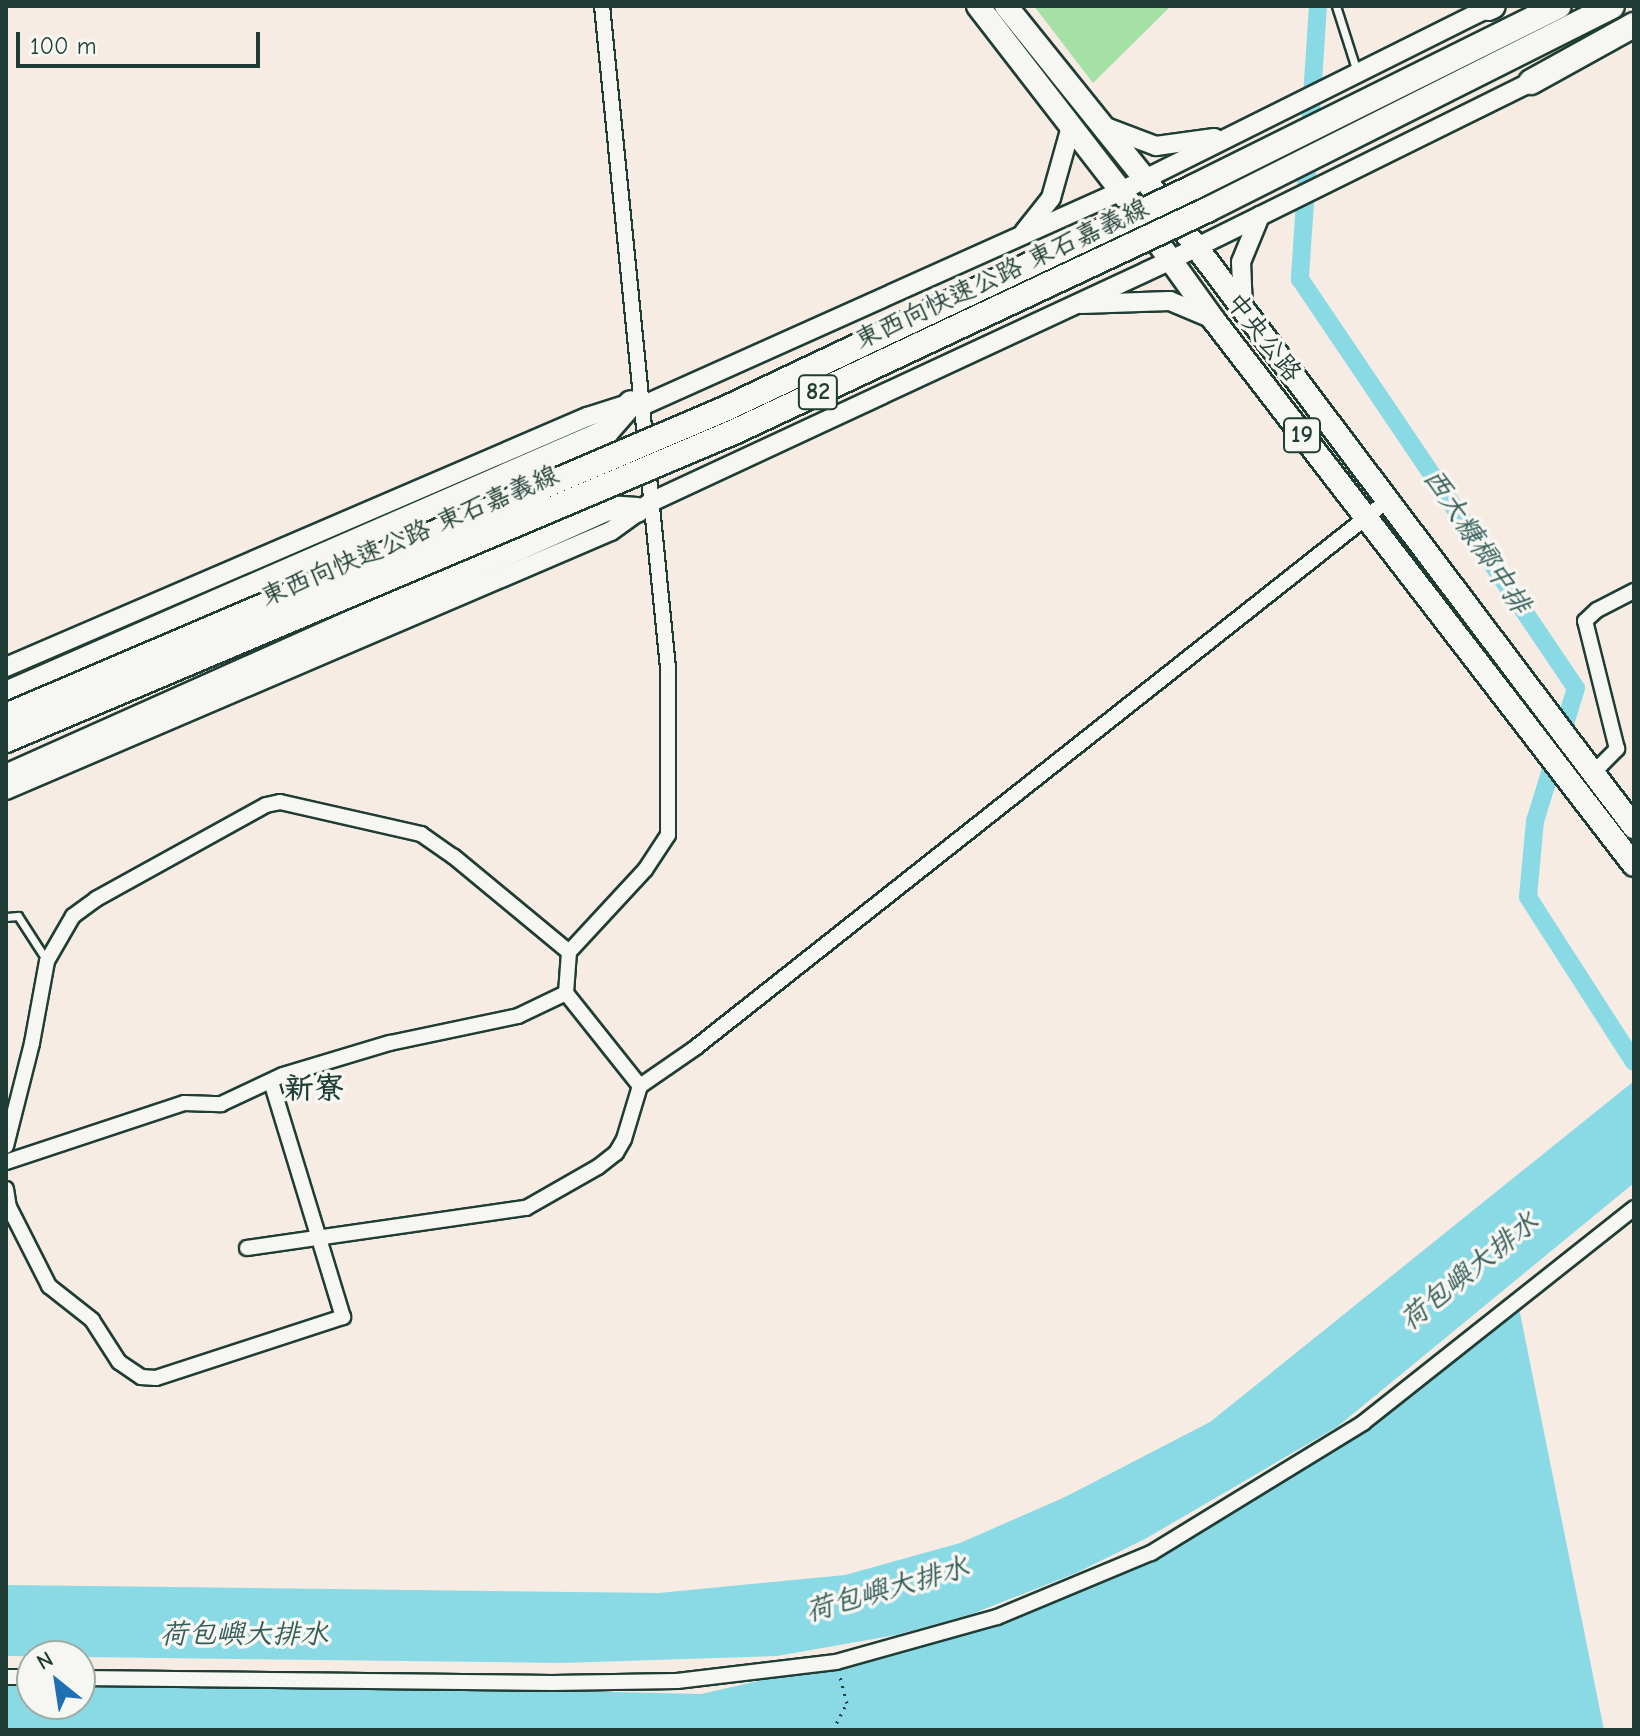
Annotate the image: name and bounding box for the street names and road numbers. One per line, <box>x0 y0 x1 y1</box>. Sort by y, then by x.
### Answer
street label: 東西向快速公路 東石嘉義線 <box>850 193 1154 357</box>
street label: 中央公路 <box>1219 287 1307 389</box>
road number: 82 <box>796 372 840 412</box>
road number: 19 <box>1282 415 1322 455</box>
street label: 東西向快速公路 東石嘉義線 <box>256 460 564 614</box>

